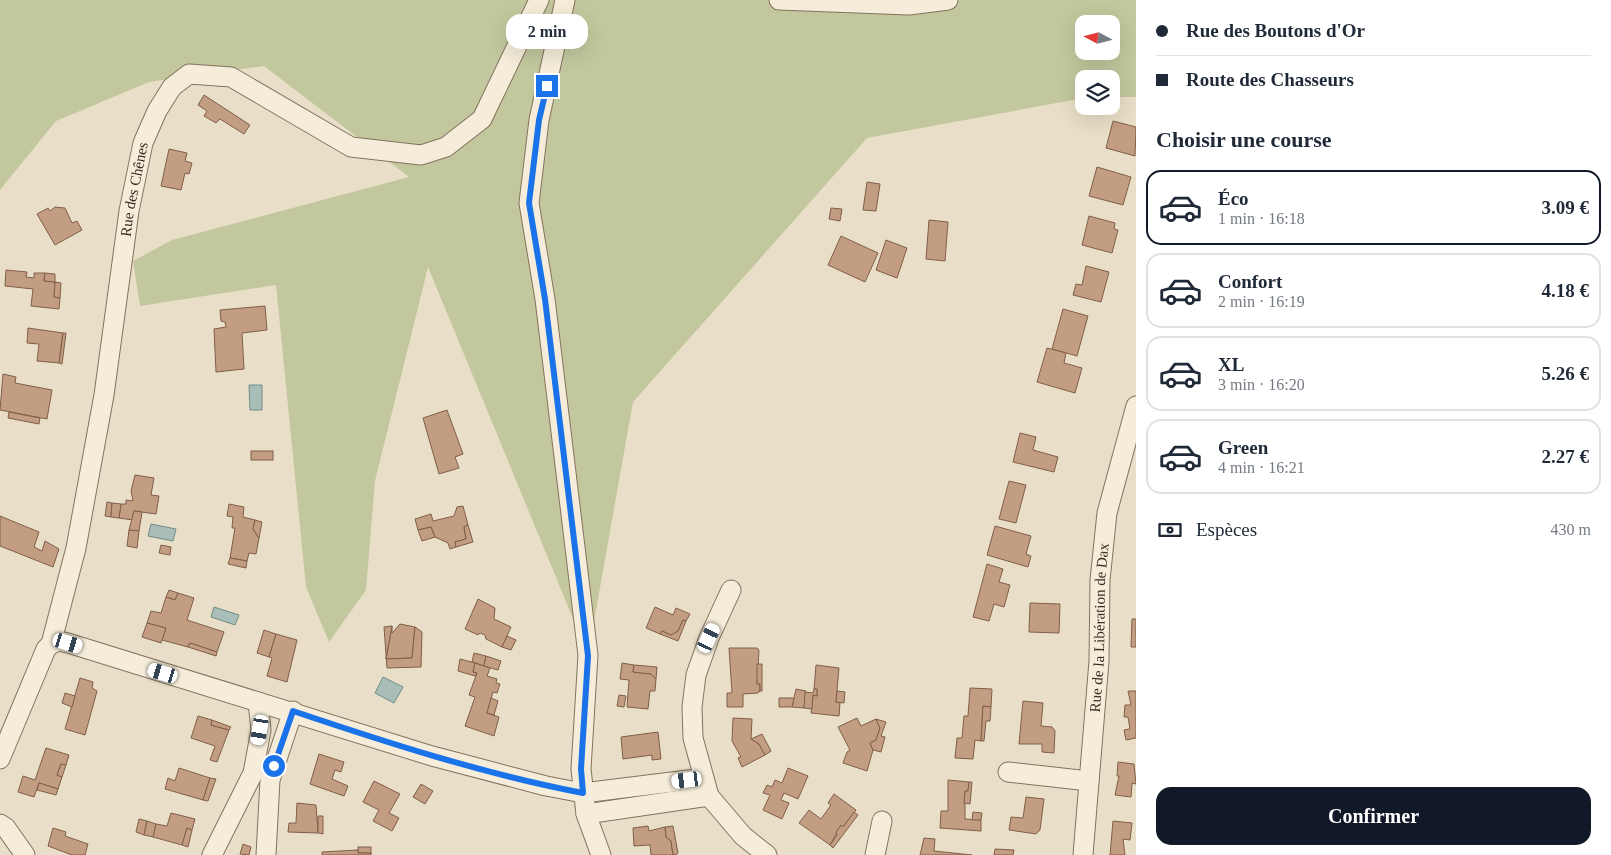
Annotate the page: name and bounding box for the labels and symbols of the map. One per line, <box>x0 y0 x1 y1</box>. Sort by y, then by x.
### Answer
callout: 2 min <box>506 13 588 48</box>
north arrow <box>1075 15 1120 60</box>
route end <box>536 75 558 97</box>
street label: Rue des Chênes <box>118 140 151 238</box>
street label: Rue de la Libération de Dax <box>1087 542 1112 713</box>
car <box>695 621 722 655</box>
car <box>51 631 84 655</box>
car <box>146 661 179 685</box>
car <box>250 714 269 746</box>
route start <box>263 755 285 777</box>
car <box>671 771 702 789</box>

